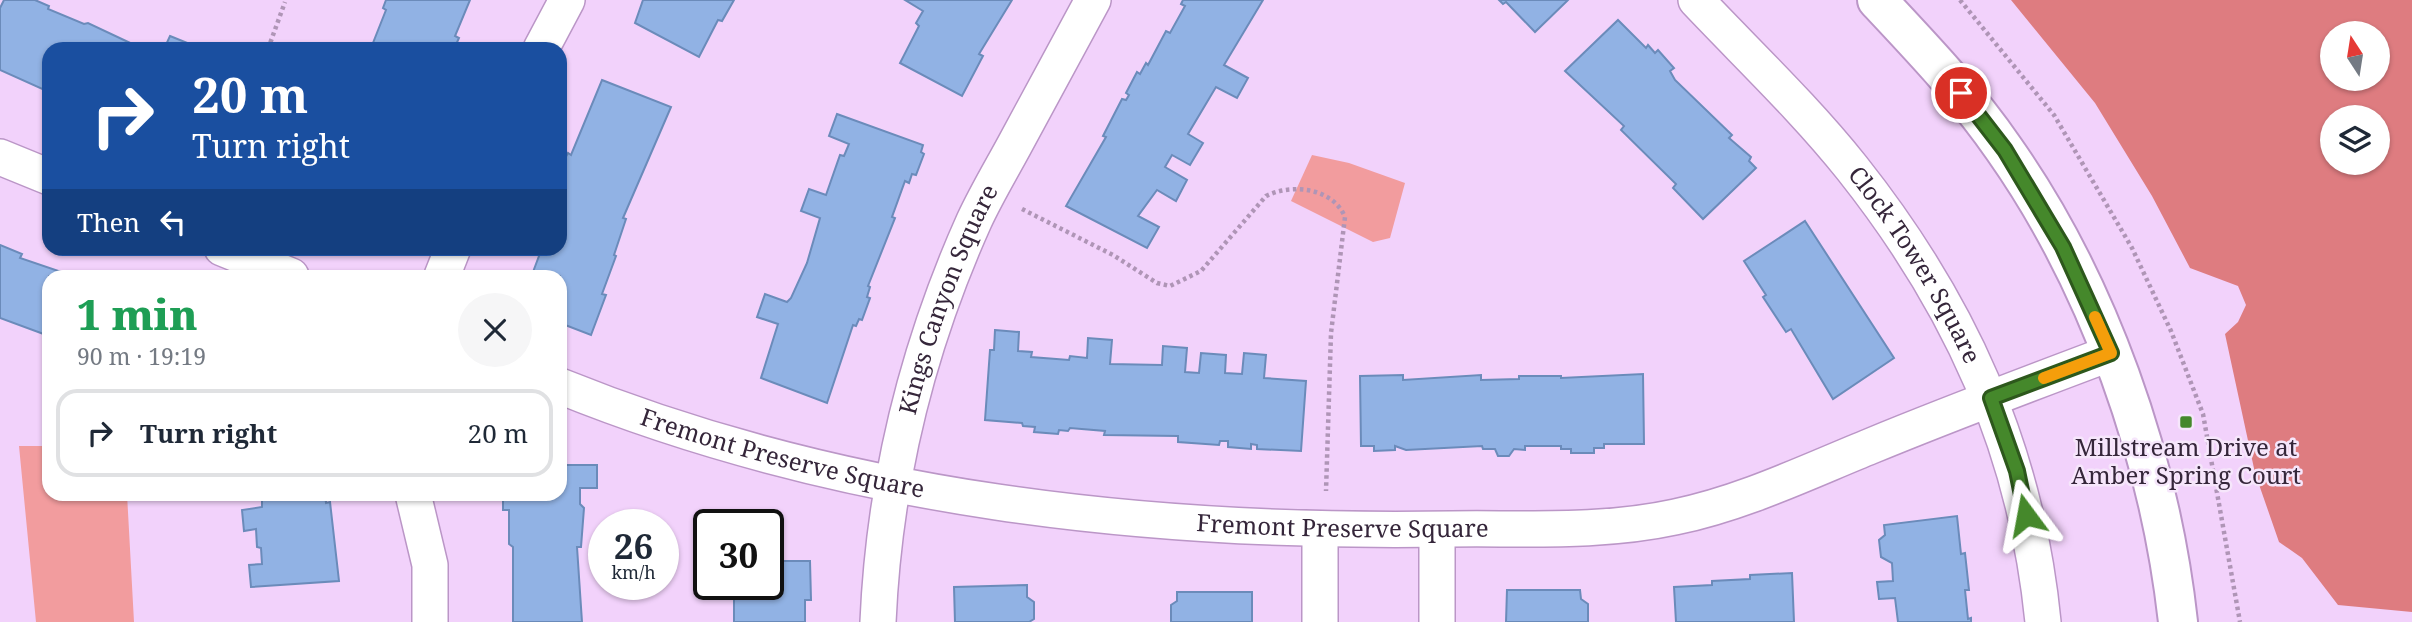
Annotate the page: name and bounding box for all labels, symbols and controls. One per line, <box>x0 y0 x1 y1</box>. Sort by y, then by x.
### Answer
north arrow <box>2320 21 2390 91</box>
map controls <box>2320 21 2390 175</box>
text: 20 m <box>192 61 308 127</box>
pin <box>1931 63 1991 123</box>
icon: right <box>77 70 168 161</box>
icon: arrive <box>1942 74 1980 112</box>
button: layers <box>2320 105 2390 175</box>
text: Turn right <box>192 124 350 167</box>
street label: Clock Tower Square <box>1841 158 1989 368</box>
street label: Kings Canyon Square <box>890 178 1005 418</box>
icon: left <box>154 203 192 241</box>
text: Then <box>77 204 140 240</box>
text: 1 min <box>77 285 198 342</box>
button: close <box>458 293 532 367</box>
text: 90 m · 19:19 <box>77 340 206 372</box>
street label: Fremont Preserve Square <box>636 399 927 505</box>
icon: right <box>81 414 119 452</box>
marker: Millstream Drive at Amber Spring Court <box>2178 414 2194 430</box>
text: Turn right <box>140 415 277 451</box>
text: 20 m <box>468 415 528 451</box>
place label: Millstream Drive at Amber Spring Court <box>2071 430 2301 491</box>
position arrow <box>1989 478 2063 552</box>
street label: Fremont Preserve Square <box>1195 505 1489 544</box>
speed limit sign: 30 <box>693 509 784 600</box>
text: 26 <box>614 522 653 569</box>
text: km/h <box>611 560 656 584</box>

